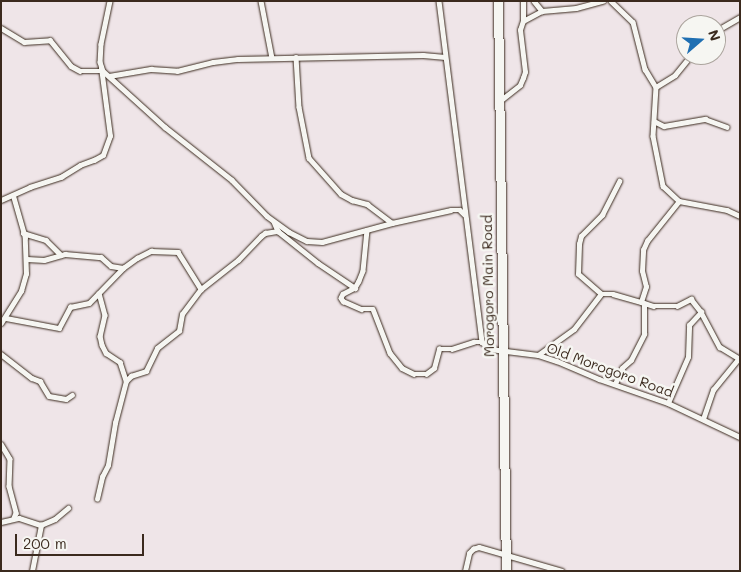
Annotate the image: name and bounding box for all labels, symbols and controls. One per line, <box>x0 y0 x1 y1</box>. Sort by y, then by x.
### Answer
north arrow <box>676 15 726 65</box>
text: N <box>704 27 725 43</box>
street label: Morogoro Main Road <box>478 215 498 357</box>
street label: Old Morogoro Road <box>544 339 676 401</box>
scale bar <box>18 524 146 556</box>
text: 200 m <box>23 533 67 553</box>

